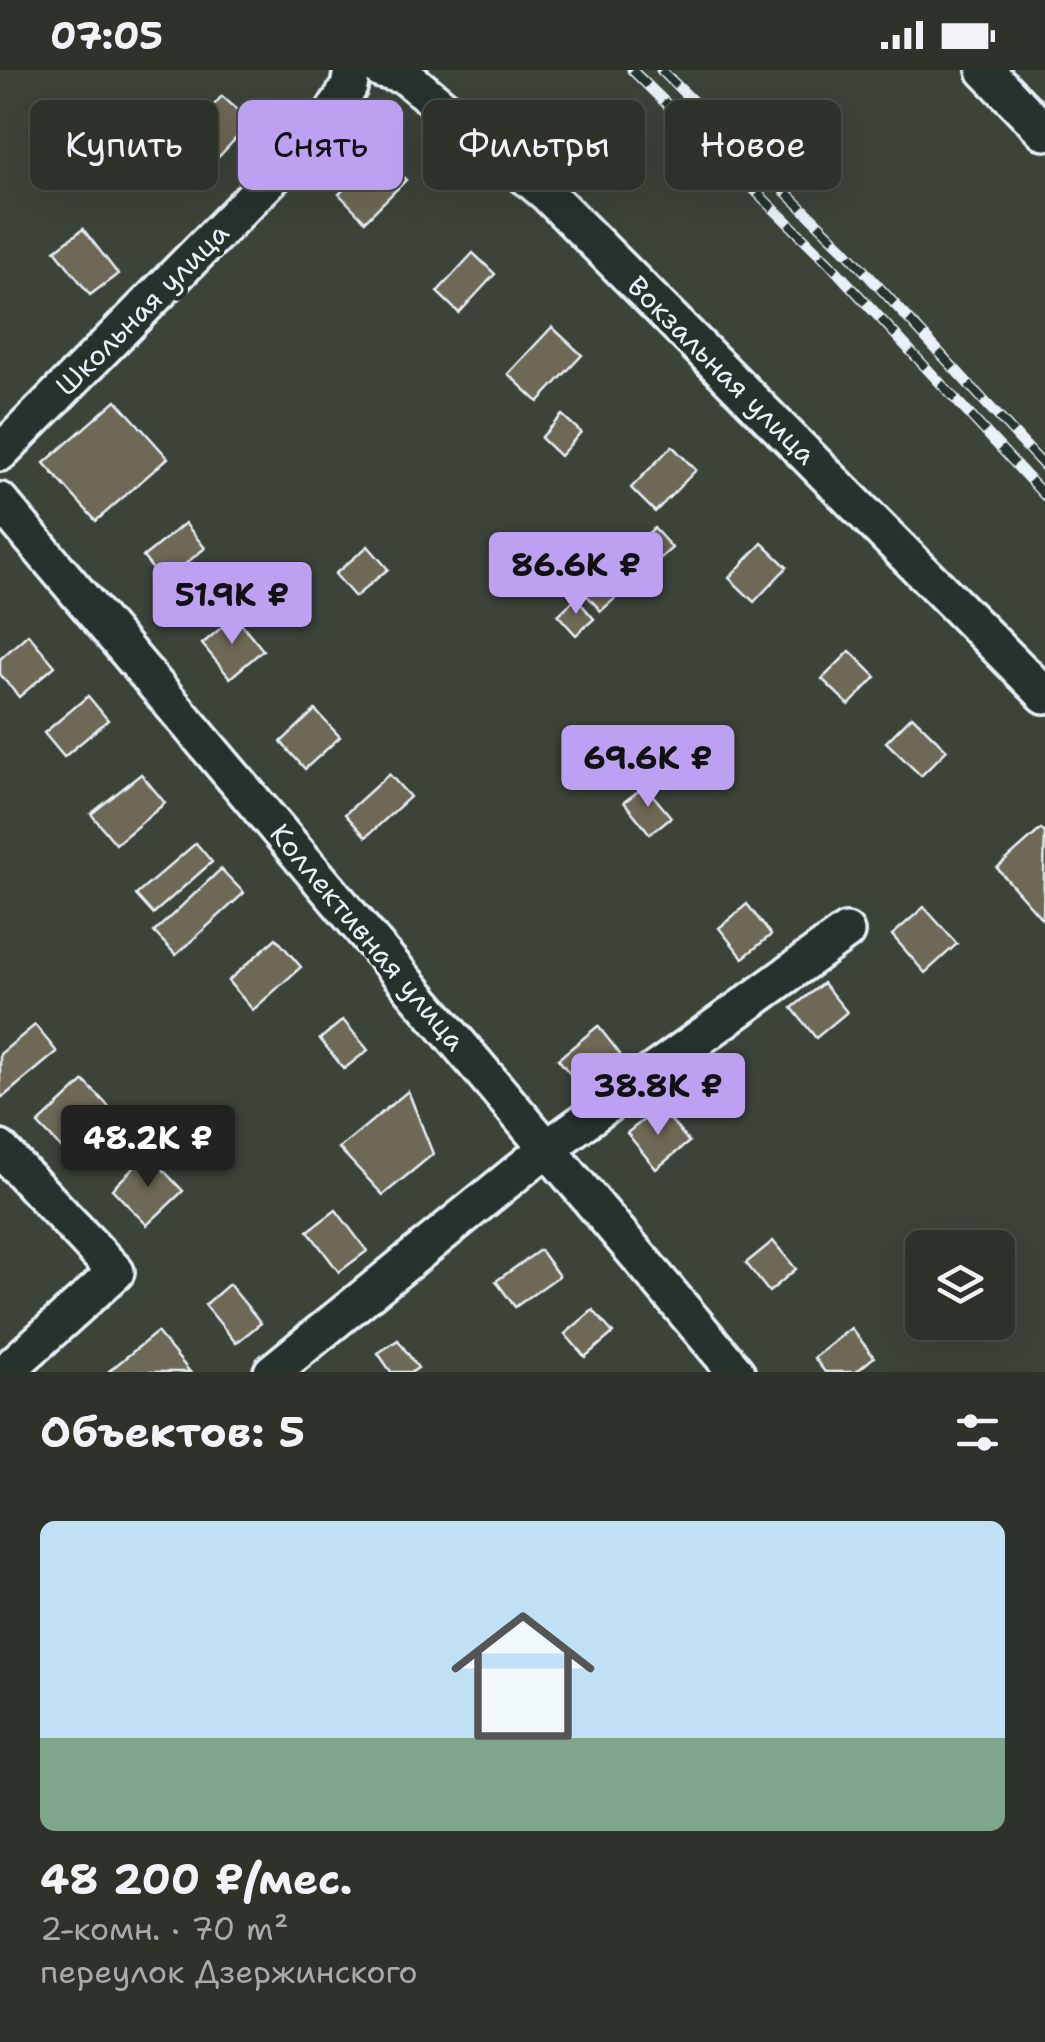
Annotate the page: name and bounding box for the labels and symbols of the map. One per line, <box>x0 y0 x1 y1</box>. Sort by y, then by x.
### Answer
street label: Школьная улица <box>47 214 237 404</box>
street label: Вокзальная улица <box>619 267 825 473</box>
pin: 86.6K ₽ <box>484 532 668 617</box>
pin: 51.9K ₽ <box>140 562 324 647</box>
pin: 69.6K ₽ <box>556 725 740 810</box>
street label: Коллективная улица <box>262 815 474 1059</box>
pin: 38.8K ₽ <box>566 1053 750 1138</box>
pin: 48.2K ₽ <box>56 1105 240 1190</box>

